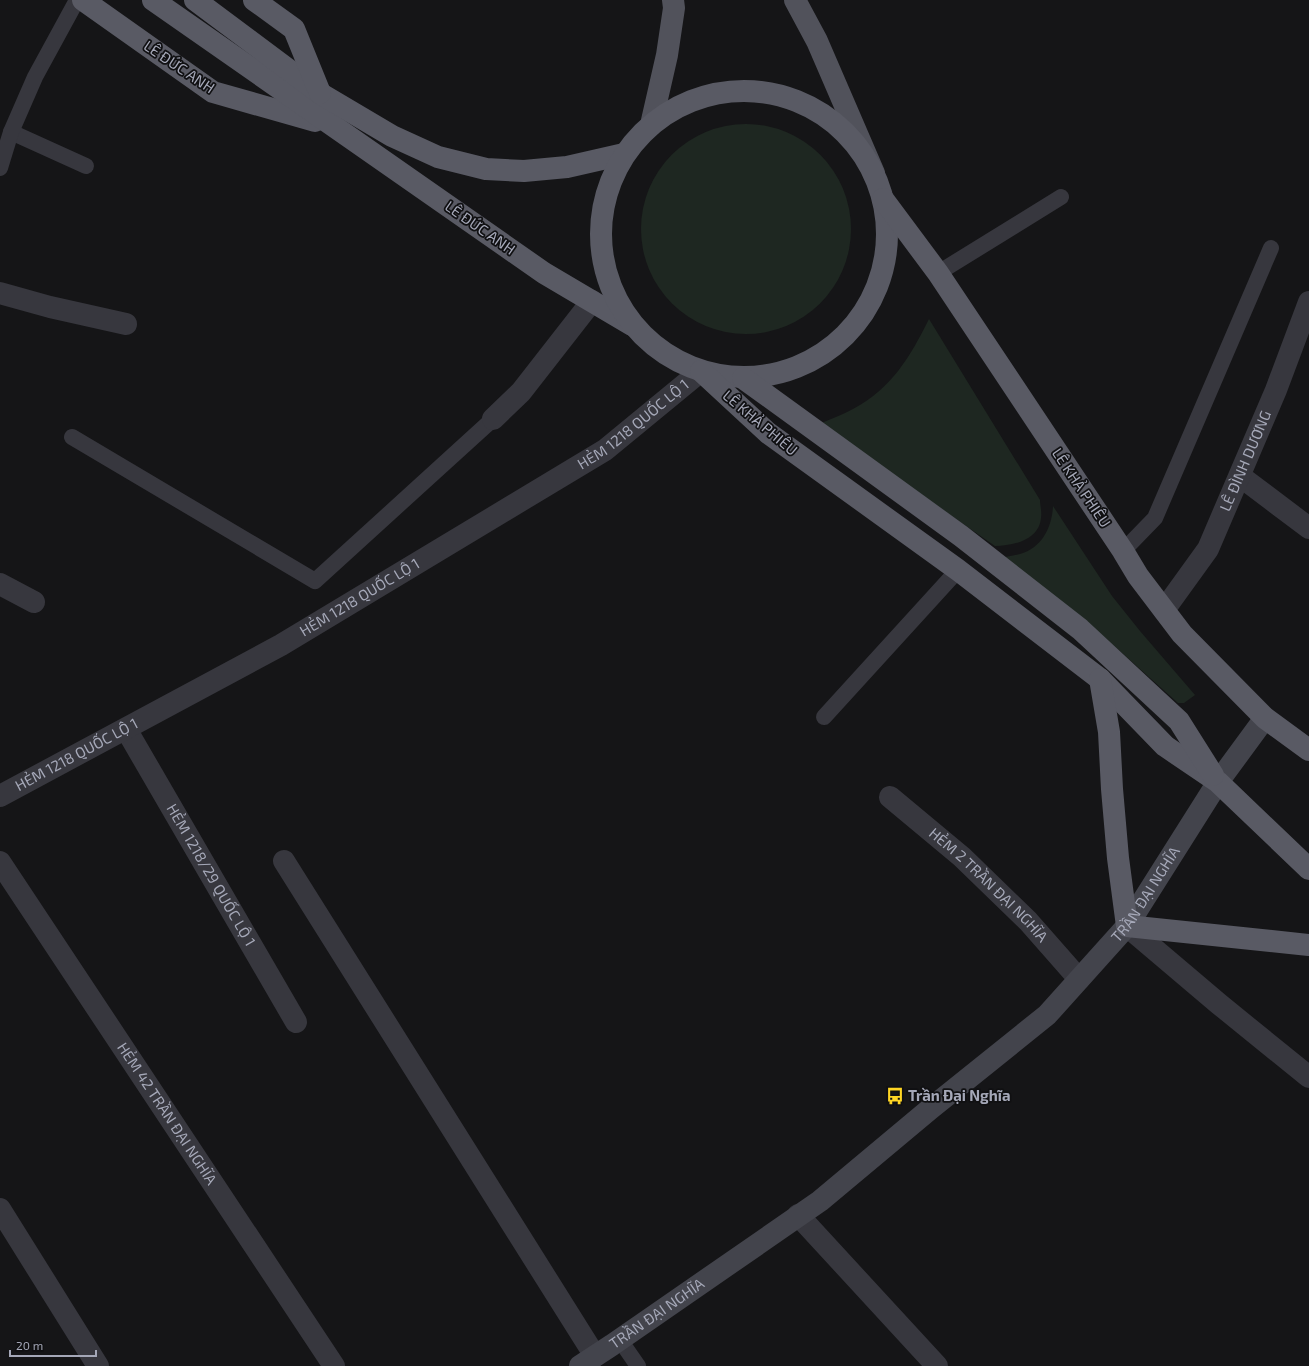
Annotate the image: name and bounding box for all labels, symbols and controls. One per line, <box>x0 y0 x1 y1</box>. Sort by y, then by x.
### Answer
street label: LÊ ĐỨC ANH <box>141 36 218 96</box>
street label: LÊ ĐỨC ANH <box>442 196 519 258</box>
street label: HẺM 1218 QUỐC LỘ 1 <box>574 375 692 473</box>
street label: LÊ KHẢ PHIÊU <box>720 385 802 459</box>
street label: LÊ ĐÌNH DƯƠNG <box>1215 407 1274 514</box>
street label: LÊ KHẢ PHIÊU <box>1049 444 1116 531</box>
street label: HẺM 1218 QUỐC LỘ 1 <box>296 554 423 640</box>
street label: HẺM 1218 QUỐC LỘ 1 <box>12 714 141 794</box>
street label: HẺM 1218/29 QUỐC LỘ 1 <box>163 800 260 949</box>
street label: HẺM 2 TRẦN ĐẠI NGHĨA <box>926 823 1053 946</box>
street label: TRẦN ĐẠI NGHĨA <box>1107 842 1183 945</box>
street label: HẺM 42 TRẦN ĐẠI NGHĨA <box>114 1039 222 1188</box>
bus stop icon: Trần Đại Nghĩa <box>885 1086 905 1106</box>
place label: Trần Đại Nghĩa <box>908 1086 1010 1104</box>
street label: TRẦN ĐẠI NGHĨA <box>606 1274 708 1352</box>
scale bar <box>10 1332 96 1358</box>
text: 20 m <box>16 1338 43 1352</box>

